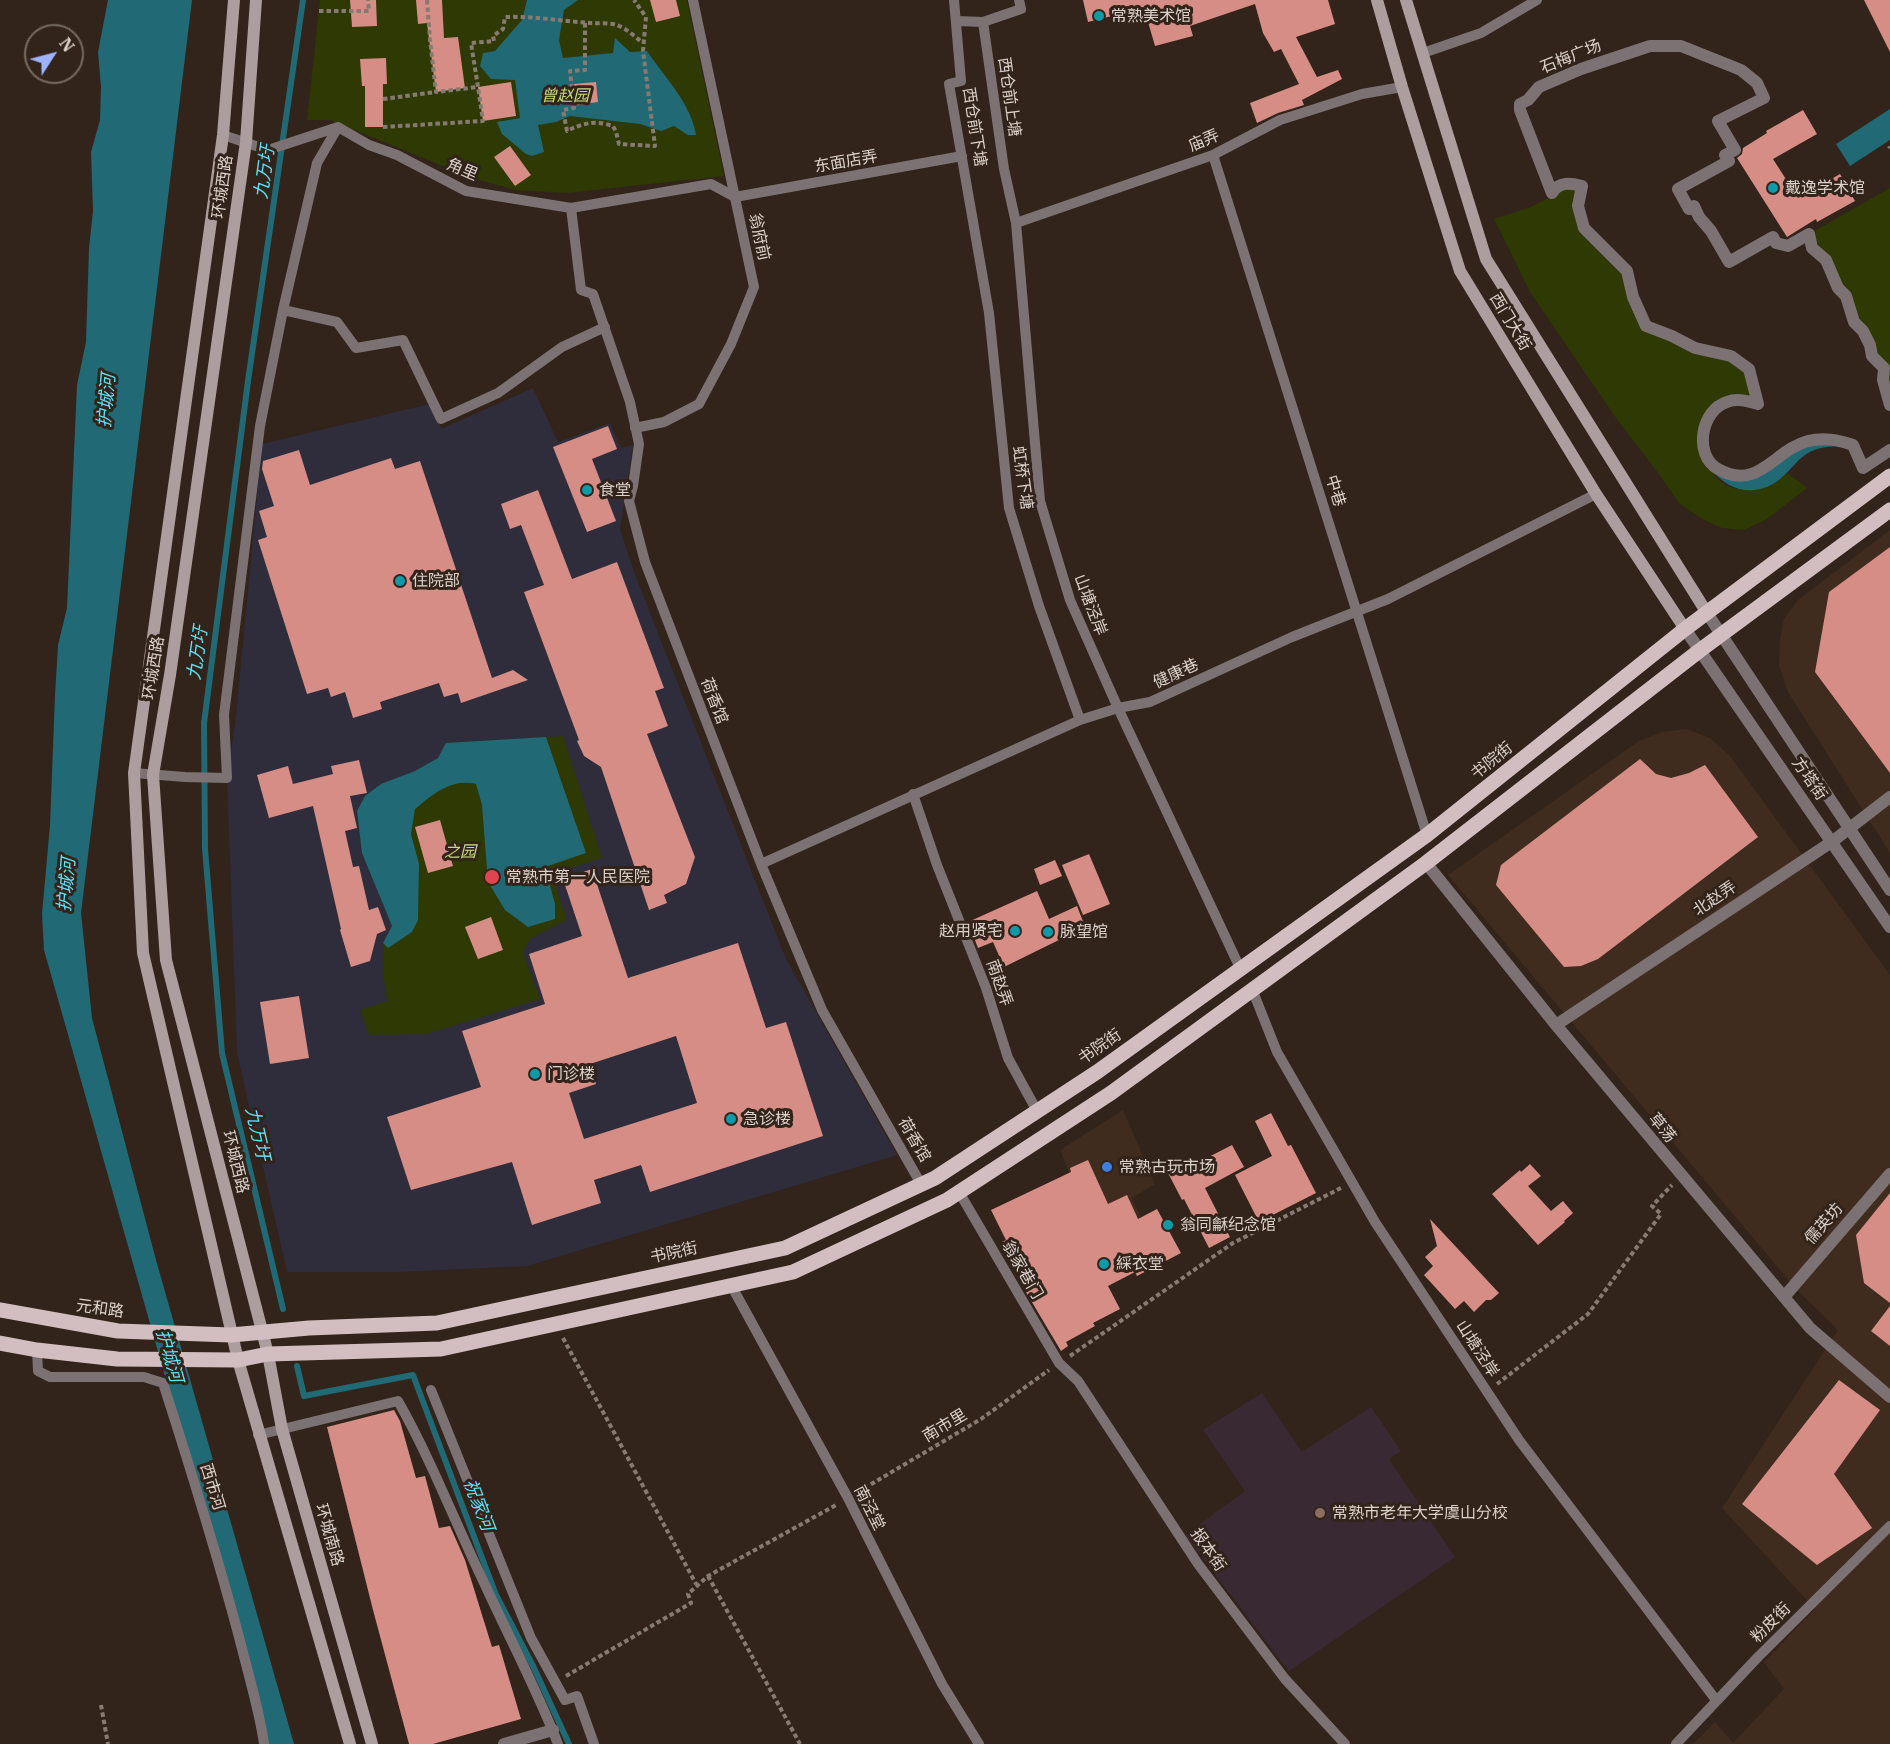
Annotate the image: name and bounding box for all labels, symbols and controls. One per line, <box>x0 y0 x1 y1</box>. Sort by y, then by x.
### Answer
place label: 常熟美术馆 <box>1111 6 1191 26</box>
marker: 常熟美术馆 <box>1092 9 1106 23</box>
north arrow <box>24 24 84 84</box>
text: N <box>55 34 79 56</box>
street label: 石梅广场 <box>1538 36 1604 78</box>
street label: 西仓前上塘 <box>994 56 1024 138</box>
park label: 曾赵园 <box>541 86 589 106</box>
street label: 西仓前下塘 <box>958 86 990 168</box>
street label: 庙弄 <box>1186 126 1222 156</box>
water label: 九万圩 <box>251 144 279 200</box>
street label: 东面店弄 <box>813 147 879 177</box>
street label: 环城西路 <box>209 154 237 220</box>
street label: 角里 <box>444 155 480 185</box>
place label: 戴逸学术馆 <box>1785 178 1865 198</box>
marker: 戴逸学术馆 <box>1766 181 1780 195</box>
street label: 翁府前 <box>745 212 773 262</box>
street label: 西门大街 <box>1485 290 1535 354</box>
water label: 护城河 <box>94 373 120 429</box>
street label: 虹桥下塘 <box>1008 445 1036 511</box>
street label: 中巷 <box>1321 473 1349 509</box>
place label: 食堂 <box>599 480 631 500</box>
marker: 食堂 <box>580 483 594 497</box>
place label: 住院部 <box>412 571 460 591</box>
street label: 山塘泾岸 <box>1070 572 1110 638</box>
marker: 住院部 <box>393 574 407 588</box>
water label: 九万圩 <box>184 625 212 681</box>
street label: 环城西路 <box>140 635 168 701</box>
street label: 健康巷 <box>1150 655 1202 693</box>
street label: 荷香馆 <box>696 675 732 727</box>
street label: 书院街 <box>1467 738 1517 784</box>
street label: 方塔街 <box>1787 754 1831 804</box>
park label: 之园 <box>444 842 476 862</box>
water label: 护城河 <box>54 857 80 913</box>
place label: 常熟市第一人民医院 <box>506 867 650 887</box>
marker: 常熟市第一人民医院 <box>483 868 501 886</box>
street label: 北赵弄 <box>1690 878 1740 920</box>
place label: 赵用贤宅 <box>939 921 1003 941</box>
place label: 脉望馆 <box>1060 922 1108 942</box>
marker: 赵用贤宅 <box>1008 924 1022 938</box>
marker: 脉望馆 <box>1041 925 1055 939</box>
street label: 南赵弄 <box>982 957 1016 1009</box>
street label: 书院街 <box>1075 1025 1125 1069</box>
place label: 门诊楼 <box>547 1064 595 1084</box>
marker: 门诊楼 <box>528 1067 542 1081</box>
water label: 九万圩 <box>240 1105 274 1163</box>
place label: 急诊楼 <box>743 1109 791 1129</box>
street label: 草荡 <box>1644 1110 1680 1146</box>
marker: 急诊楼 <box>724 1112 738 1126</box>
street label: 荷香馆 <box>894 1114 934 1166</box>
street label: 环城西路 <box>218 1129 252 1195</box>
place label: 常熟古玩市场 <box>1119 1157 1215 1177</box>
marker: 常熟古玩市场 <box>1100 1160 1114 1174</box>
street label: 儒英坊 <box>1801 1200 1847 1248</box>
place label: 翁同龢纪念馆 <box>1180 1215 1276 1235</box>
marker: 翁同龢纪念馆 <box>1161 1218 1175 1232</box>
street label: 翁家巷门 <box>998 1237 1046 1303</box>
street label: 书院街 <box>649 1239 699 1267</box>
place label: 綵衣堂 <box>1116 1254 1164 1274</box>
marker: 綵衣堂 <box>1097 1257 1111 1271</box>
street label: 元和路 <box>75 1296 125 1322</box>
street label: 山塘泾岸 <box>1452 1317 1502 1381</box>
water label: 护城河 <box>151 1327 187 1385</box>
street label: 南市里 <box>919 1405 971 1447</box>
street label: 西市河 <box>196 1461 228 1513</box>
water label: 祝家河 <box>458 1476 498 1534</box>
street label: 南泾堂 <box>850 1482 888 1534</box>
street label: 环城南路 <box>311 1502 347 1568</box>
place label: 常熟市老年大学虞山分校 <box>1332 1503 1508 1523</box>
marker: 常熟市老年大学虞山分校 <box>1313 1506 1327 1520</box>
street label: 报本街 <box>1186 1525 1230 1575</box>
street label: 粉皮街 <box>1747 1599 1795 1647</box>

